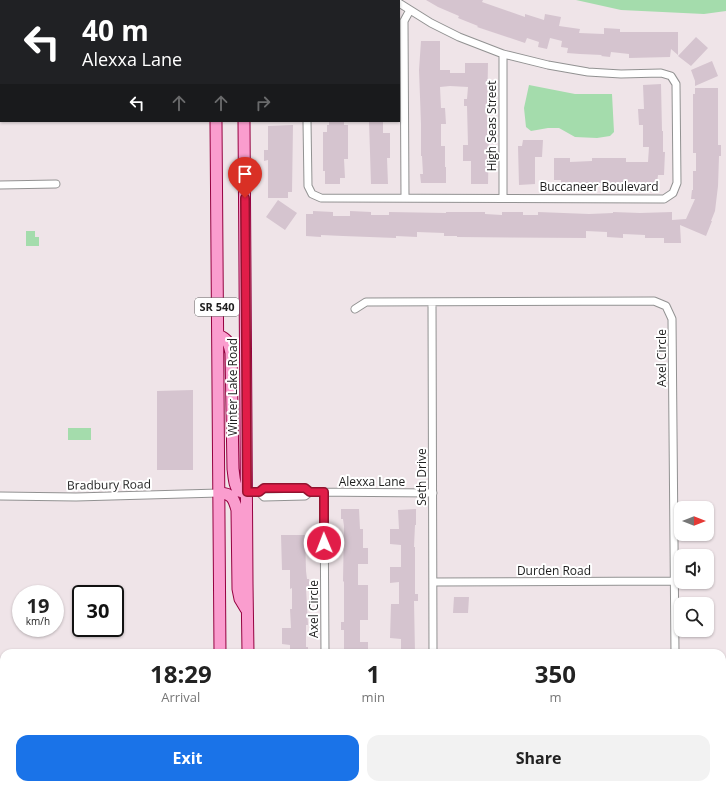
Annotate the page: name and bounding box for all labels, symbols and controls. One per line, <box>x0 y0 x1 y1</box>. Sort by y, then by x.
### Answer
text: 40 m <box>82 11 149 49</box>
icon: left <box>16 16 68 68</box>
text: Alexxa Lane <box>82 47 182 71</box>
street label: High Seas Street <box>483 80 500 172</box>
icon: left <box>126 92 148 114</box>
icon: ahead <box>168 92 190 114</box>
icon: ahead <box>210 92 232 114</box>
icon: right <box>252 92 274 114</box>
pin <box>228 157 262 198</box>
icon: arrive <box>234 163 256 185</box>
street label: Buccaneer Boulevard <box>539 178 659 195</box>
road number: SR 540 <box>195 298 239 316</box>
street label: Axel Circle <box>653 329 670 387</box>
street label: Winter Lake Road <box>224 338 241 436</box>
street label: Seth Drive <box>413 448 430 506</box>
street label: Alexxa Lane <box>339 473 406 490</box>
street label: Bradbury Road <box>67 475 151 494</box>
north arrow <box>674 501 714 541</box>
map controls <box>674 501 714 637</box>
position arrow <box>303 522 345 564</box>
button: sound <box>674 549 714 589</box>
street label: Durden Road <box>517 562 591 579</box>
street label: Axel Circle <box>305 580 322 638</box>
speed limit sign: 30 <box>72 585 124 637</box>
text: 19 <box>27 592 49 619</box>
button: search <box>674 597 714 637</box>
text: km/h <box>26 614 50 628</box>
text: 18:29 <box>150 657 212 690</box>
text: 1 <box>366 657 380 690</box>
text: 350 <box>535 657 576 690</box>
text: Arrival <box>161 688 200 706</box>
text: min <box>362 688 385 706</box>
text: m <box>549 688 561 706</box>
button: Exit <box>16 735 359 781</box>
button: Share <box>367 735 710 781</box>

